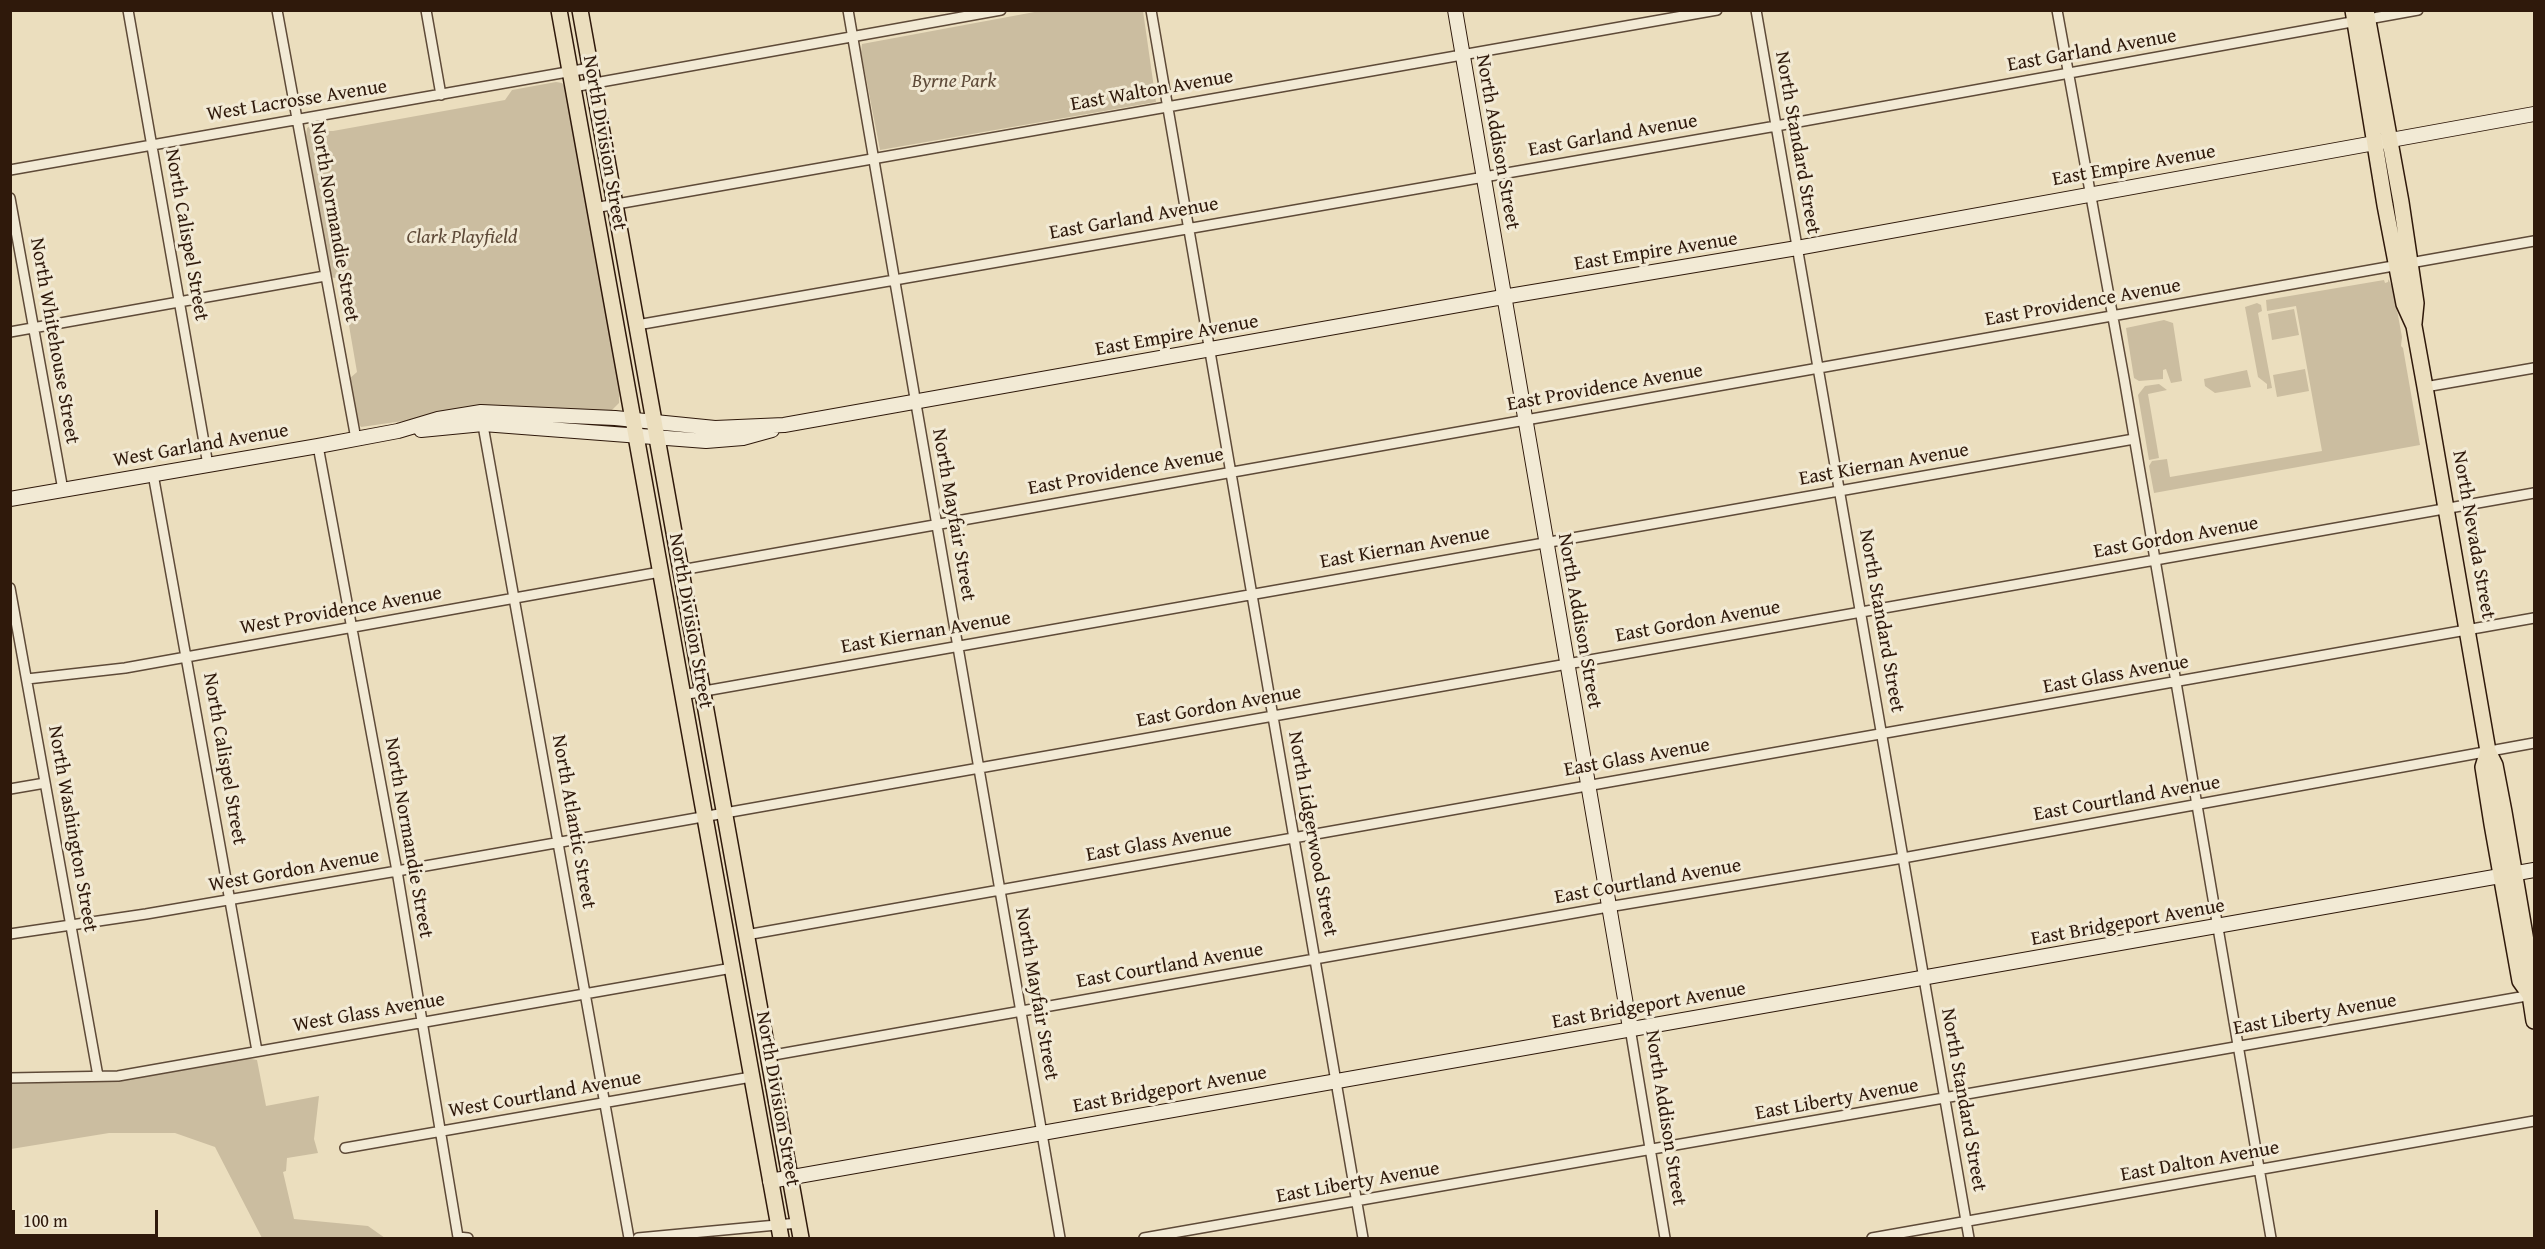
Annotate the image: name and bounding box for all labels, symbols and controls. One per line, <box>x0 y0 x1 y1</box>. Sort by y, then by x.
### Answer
street label: East Garland Avenue <box>2006 24 2178 78</box>
street label: North Standard Street <box>1769 50 1825 236</box>
street label: North Addison Street <box>1470 52 1524 232</box>
street label: North Division Street <box>577 53 631 233</box>
street label: East Walton Avenue <box>1069 65 1235 117</box>
park label: Byrne Park <box>912 70 996 94</box>
street label: West Lacrosse Avenue <box>205 75 389 127</box>
street label: East Garland Avenue <box>1527 109 1699 163</box>
street label: North Normandie Street <box>305 120 363 324</box>
street label: East Empire Avenue <box>2051 140 2217 192</box>
street label: North Calispel Street <box>159 147 213 323</box>
street label: East Garland Avenue <box>1048 192 1220 246</box>
park label: Clark Playfield <box>406 226 518 250</box>
street label: East Empire Avenue <box>1573 227 1739 277</box>
street label: North Whitehouse Street <box>24 236 84 446</box>
street label: East Providence Avenue <box>1983 274 2183 332</box>
street label: East Empire Avenue <box>1094 310 1260 362</box>
street label: East Providence Avenue <box>1505 359 1705 417</box>
street label: West Garland Avenue <box>112 419 290 473</box>
street label: North Mayfair Street <box>926 427 980 603</box>
street label: East Kiernan Avenue <box>1797 438 1971 492</box>
street label: East Providence Avenue <box>1026 443 1226 501</box>
street label: North Nevada Street <box>2446 449 2500 621</box>
street label: East Gordon Avenue <box>2092 512 2260 564</box>
street label: East Kiernan Avenue <box>1318 521 1492 575</box>
street label: North Standard Street <box>1853 528 1909 714</box>
street label: North Division Street <box>663 531 717 711</box>
street label: North Addison Street <box>1552 531 1606 711</box>
street label: West Providence Avenue <box>238 581 444 641</box>
street label: East Gordon Avenue <box>1614 596 1782 648</box>
street label: East Kiernan Avenue <box>839 606 1013 660</box>
street label: East Glass Avenue <box>2041 650 2191 700</box>
street label: North Calispel Street <box>197 671 251 847</box>
street label: East Gordon Avenue <box>1135 681 1303 733</box>
street label: North Washington Street <box>42 724 102 934</box>
street label: North Lidgerwood Street <box>1282 730 1342 938</box>
street label: North Atlantic Street <box>546 733 600 911</box>
street label: East Glass Avenue <box>1562 733 1712 783</box>
street label: North Normandie Street <box>379 736 437 940</box>
street label: East Courtland Avenue <box>2032 771 2222 827</box>
street label: East Glass Avenue <box>1084 818 1234 868</box>
street label: West Gordon Avenue <box>207 844 381 898</box>
street label: East Courtland Avenue <box>1553 854 1743 910</box>
street label: East Bridgeport Avenue <box>2029 894 2227 952</box>
street label: North Mayfair Street <box>1009 906 1063 1082</box>
street label: East Courtland Avenue <box>1075 938 1265 994</box>
street label: East Bridgeport Avenue <box>1550 977 1748 1035</box>
street label: West Glass Avenue <box>291 988 447 1038</box>
street label: East Liberty Avenue <box>2232 989 2398 1041</box>
street label: North Standard Street <box>1935 1007 1991 1193</box>
street label: North Division Street <box>750 1009 804 1189</box>
street label: North Addison Street <box>1639 1028 1691 1208</box>
street label: East Bridgeport Avenue <box>1071 1061 1269 1119</box>
street label: West Courtland Avenue <box>447 1066 643 1124</box>
street label: East Liberty Avenue <box>1754 1074 1920 1126</box>
street label: East Dalton Avenue <box>2119 1136 2281 1188</box>
street label: East Liberty Avenue <box>1275 1157 1441 1209</box>
scale bar <box>15 1198 160 1236</box>
text: 100 m <box>23 1207 68 1234</box>

